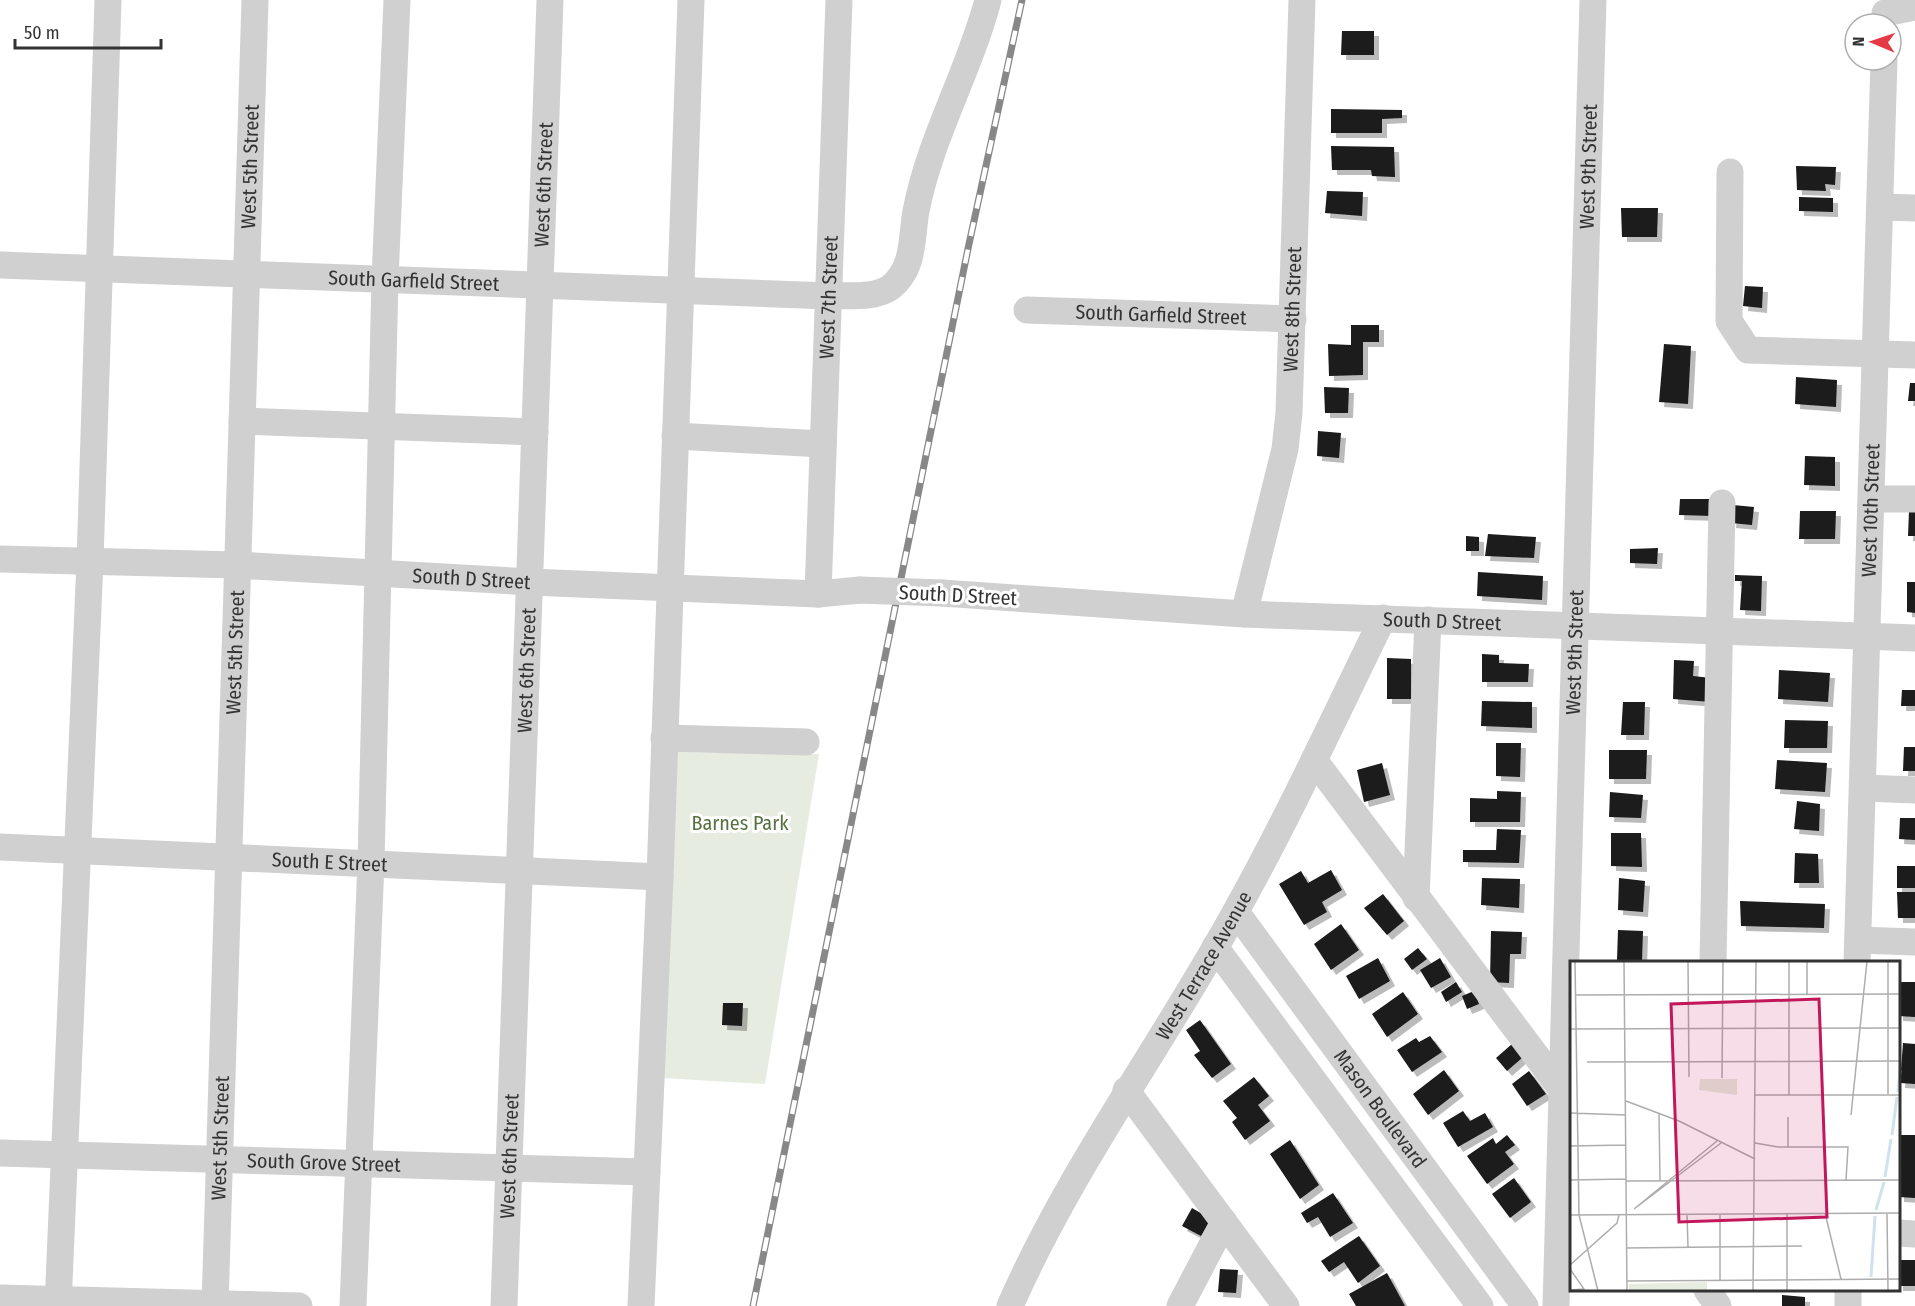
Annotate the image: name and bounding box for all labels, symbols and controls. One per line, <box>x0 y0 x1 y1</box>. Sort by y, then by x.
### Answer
scale bar <box>15 12 160 50</box>
north arrow <box>1843 12 1903 72</box>
text: 50 m <box>24 22 60 44</box>
text: N <box>1849 36 1868 47</box>
street label: West 5th Street <box>236 103 264 229</box>
street label: West 9th Street <box>1575 103 1602 229</box>
street label: West 6th Street <box>529 121 558 248</box>
street label: West 7th Street <box>814 235 843 359</box>
street label: West 8th Street <box>1278 246 1306 372</box>
street label: South Garfield Street <box>328 265 500 296</box>
street label: South Garfield Street <box>1075 300 1247 329</box>
street label: West 10th Street <box>1857 443 1885 577</box>
street label: South D Street <box>412 563 532 594</box>
street label: South D Street <box>898 580 1018 610</box>
street label: West 5th Street <box>221 589 249 715</box>
street label: West 9th Street <box>1561 589 1588 715</box>
street label: West 6th Street <box>512 607 541 733</box>
street label: South D Street <box>1383 607 1502 635</box>
park label: Barnes Park <box>692 811 789 835</box>
street label: South E Street <box>271 847 389 877</box>
street label: West Terrace Avenue <box>1151 887 1257 1044</box>
inset map <box>1570 961 1900 1291</box>
street label: Mason Boulevard <box>1329 1045 1432 1173</box>
street label: West 5th Street <box>206 1075 234 1201</box>
street label: West 6th Street <box>495 1093 523 1219</box>
street label: South Grove Street <box>247 1148 401 1177</box>

